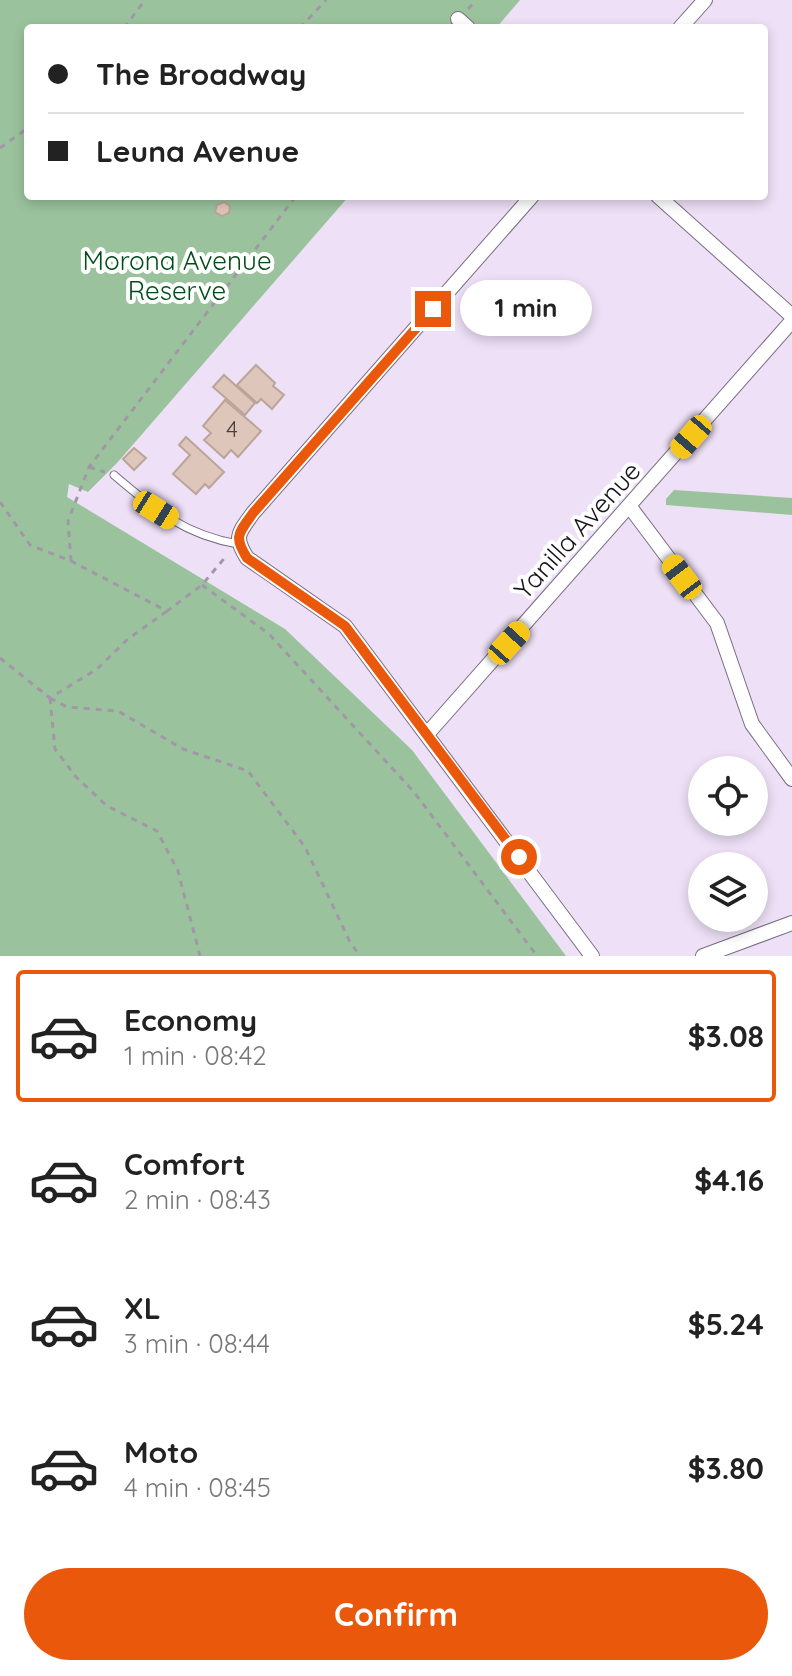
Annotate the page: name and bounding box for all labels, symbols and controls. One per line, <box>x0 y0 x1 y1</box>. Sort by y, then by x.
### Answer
text: The Broadway <box>96 55 306 93</box>
text: Leuna Avenue <box>96 132 299 170</box>
park label: Morona Avenue Reserve <box>82 244 272 307</box>
callout: 1 min <box>461 281 593 337</box>
route end <box>415 291 451 327</box>
text: 1 min <box>495 291 558 324</box>
car <box>666 411 716 463</box>
house number: 4 <box>226 415 238 443</box>
street label: Yanilla Avenue <box>507 454 647 606</box>
car <box>129 487 183 533</box>
car <box>658 551 706 603</box>
car <box>484 617 534 669</box>
map controls <box>688 756 768 932</box>
button: locate <box>688 756 768 836</box>
route start <box>501 839 537 875</box>
button: layers <box>688 852 768 932</box>
icon: car <box>28 1000 100 1072</box>
text: Economy <box>124 1001 257 1039</box>
text: $3.08 <box>688 1017 764 1055</box>
text: 1 min · 08:42 <box>124 1039 267 1072</box>
icon: car <box>28 1144 100 1216</box>
text: Comfort <box>124 1145 245 1183</box>
text: $4.16 <box>694 1161 764 1199</box>
text: 2 min · 08:43 <box>124 1183 271 1216</box>
icon: car <box>28 1288 100 1360</box>
text: XL <box>124 1289 161 1327</box>
text: $5.24 <box>688 1305 764 1343</box>
text: 3 min · 08:44 <box>124 1327 270 1360</box>
icon: car <box>28 1432 100 1504</box>
text: Moto <box>124 1433 198 1471</box>
text: $3.80 <box>688 1449 764 1487</box>
text: 4 min · 08:45 <box>124 1471 271 1504</box>
button: Confirm <box>24 1568 768 1660</box>

